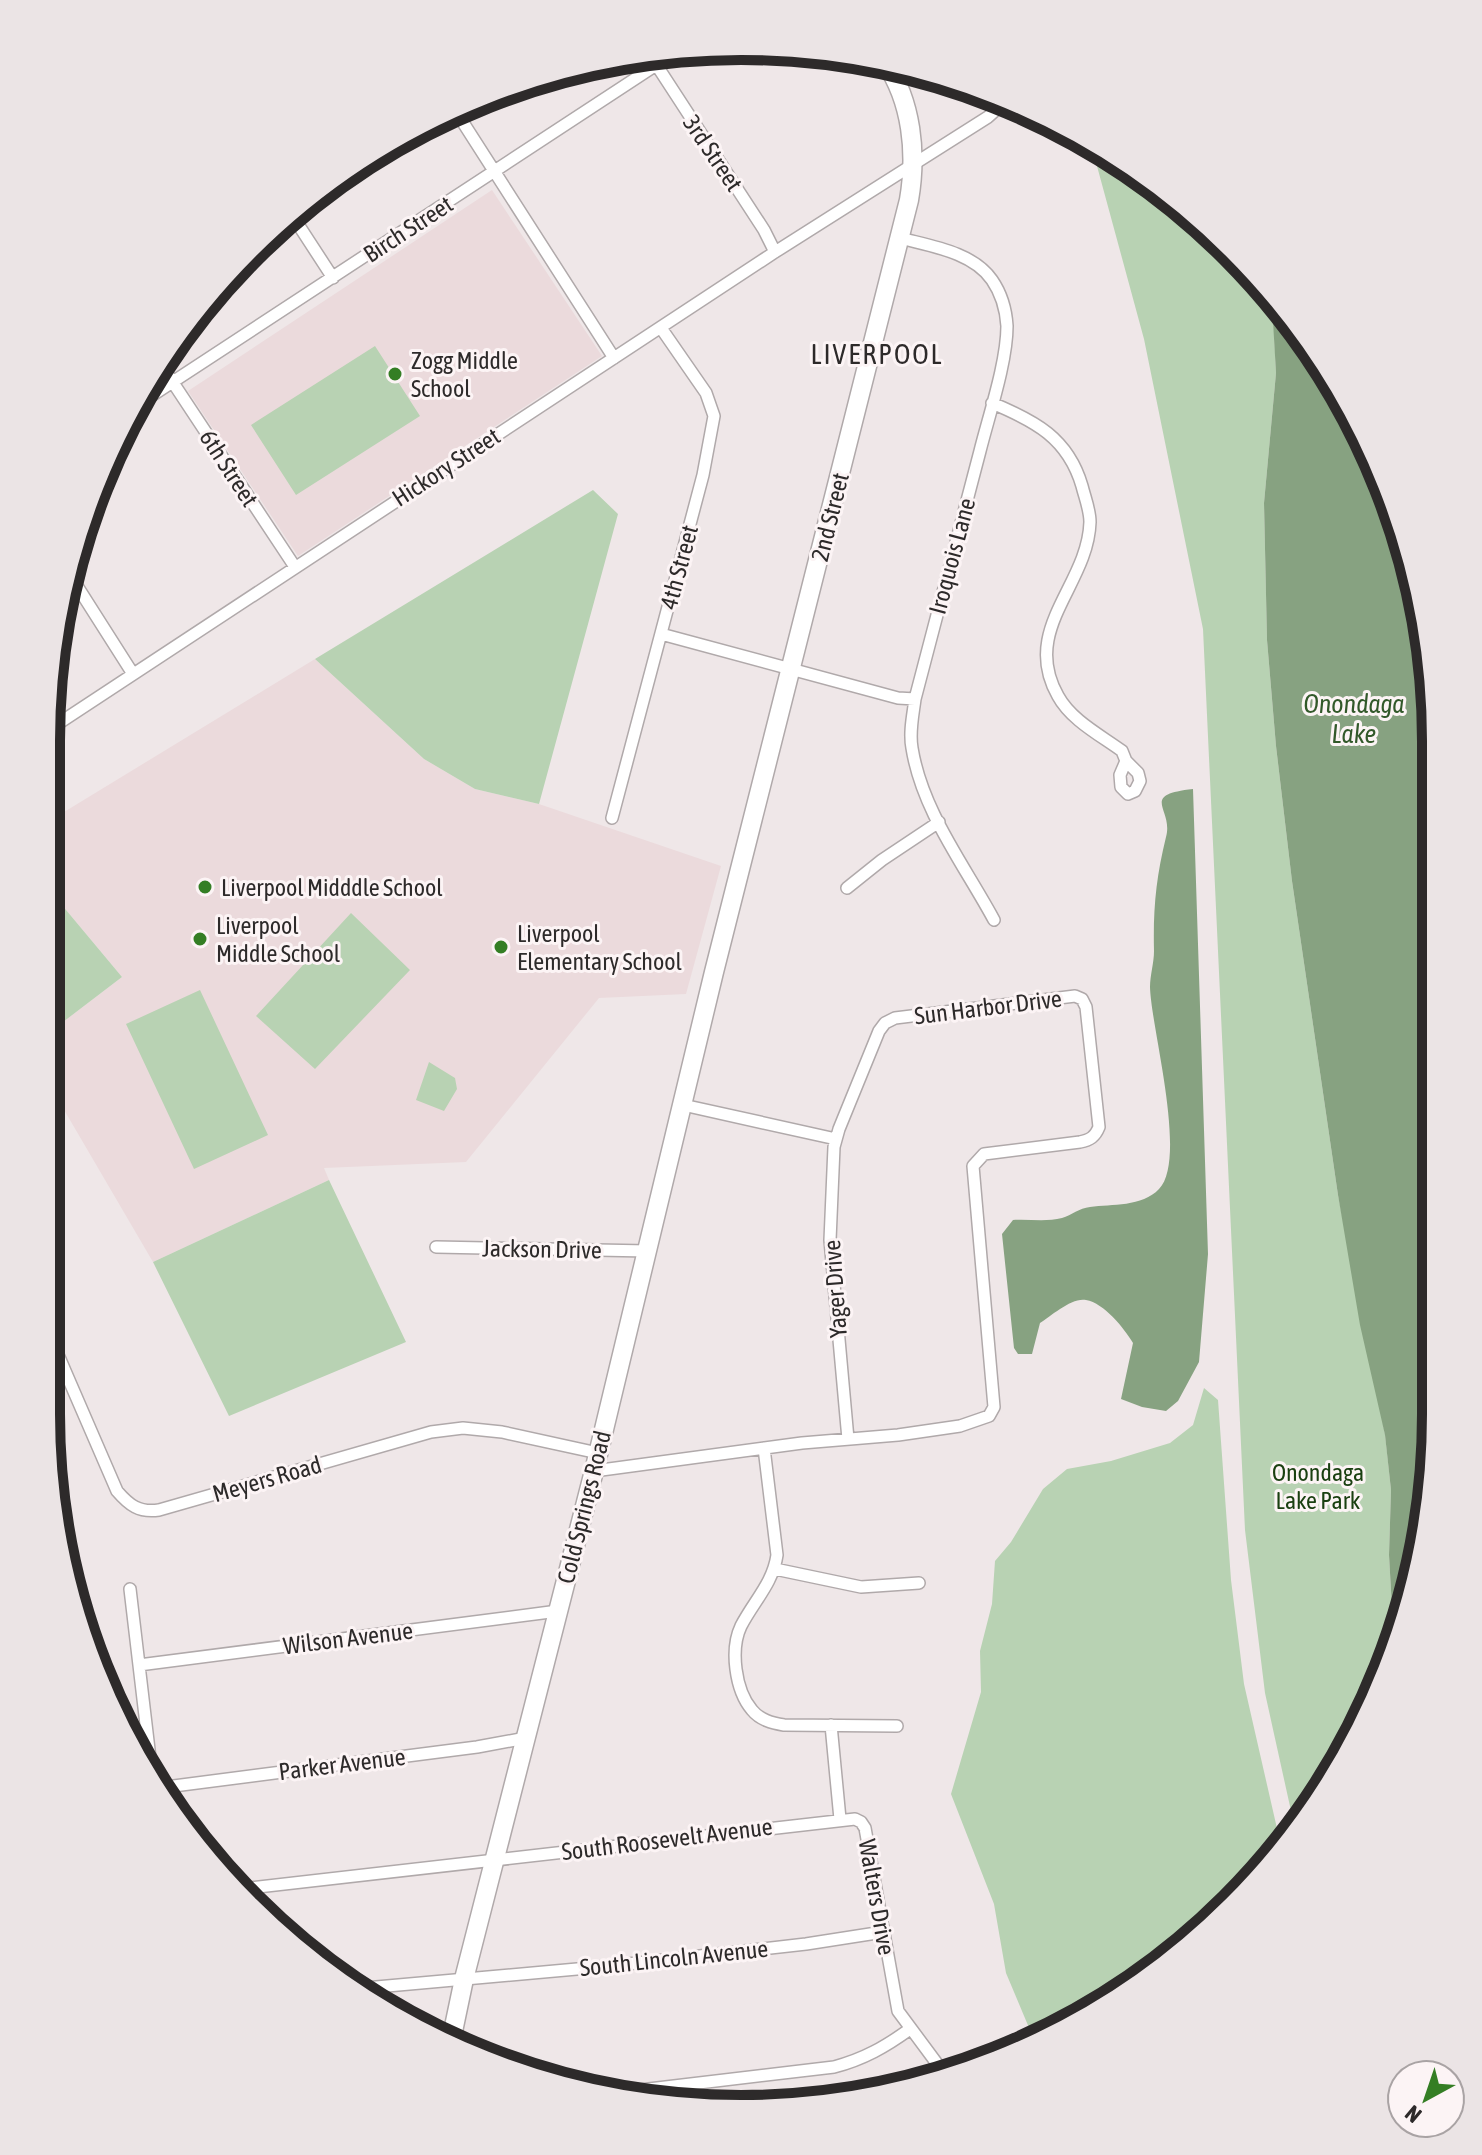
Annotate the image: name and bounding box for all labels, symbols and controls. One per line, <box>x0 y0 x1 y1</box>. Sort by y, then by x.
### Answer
street label: 3rd Street <box>678 110 748 196</box>
street label: Birch Street <box>359 190 458 268</box>
district label: LIVERPOOL <box>811 338 943 370</box>
place label: Zogg Middle School <box>411 347 518 402</box>
marker: Zogg Middle School <box>386 365 404 383</box>
street label: Hickory Street <box>387 422 505 512</box>
street label: 6th Street <box>194 425 264 511</box>
street label: 2nd Street <box>806 470 854 564</box>
street label: Iroquois Lane <box>924 495 980 617</box>
street label: 4th Street <box>655 522 703 612</box>
water label: Onondaga Lake <box>1304 689 1404 749</box>
place label: Liverpool Midddle School <box>221 874 443 901</box>
marker: Liverpool Midddle School <box>196 878 214 896</box>
place label: Liverpool Middle School <box>216 912 341 967</box>
place label: Liverpool Elementary School <box>517 920 683 975</box>
marker: Liverpool Middle School <box>191 930 209 948</box>
marker: Liverpool Elementary School <box>492 938 510 956</box>
street label: Sun Harbor Drive <box>913 985 1063 1029</box>
street label: Jackson Drive <box>482 1234 602 1264</box>
street label: Yager Drive <box>818 1239 852 1339</box>
street label: Cold Springs Road <box>552 1428 616 1586</box>
street label: Meyers Road <box>209 1451 325 1507</box>
park label: Onondaga Lake Park <box>1272 1459 1364 1514</box>
street label: Wilson Avenue <box>282 1617 414 1659</box>
street label: Parker Avenue <box>277 1743 407 1785</box>
street label: South Roosevelt Avenue <box>560 1813 774 1865</box>
street label: Walters Drive <box>854 1837 900 1957</box>
street label: South Lincoln Avenue <box>579 1935 769 1981</box>
north arrow <box>1386 2059 1466 2139</box>
text: N <box>1400 2100 1426 2128</box>

